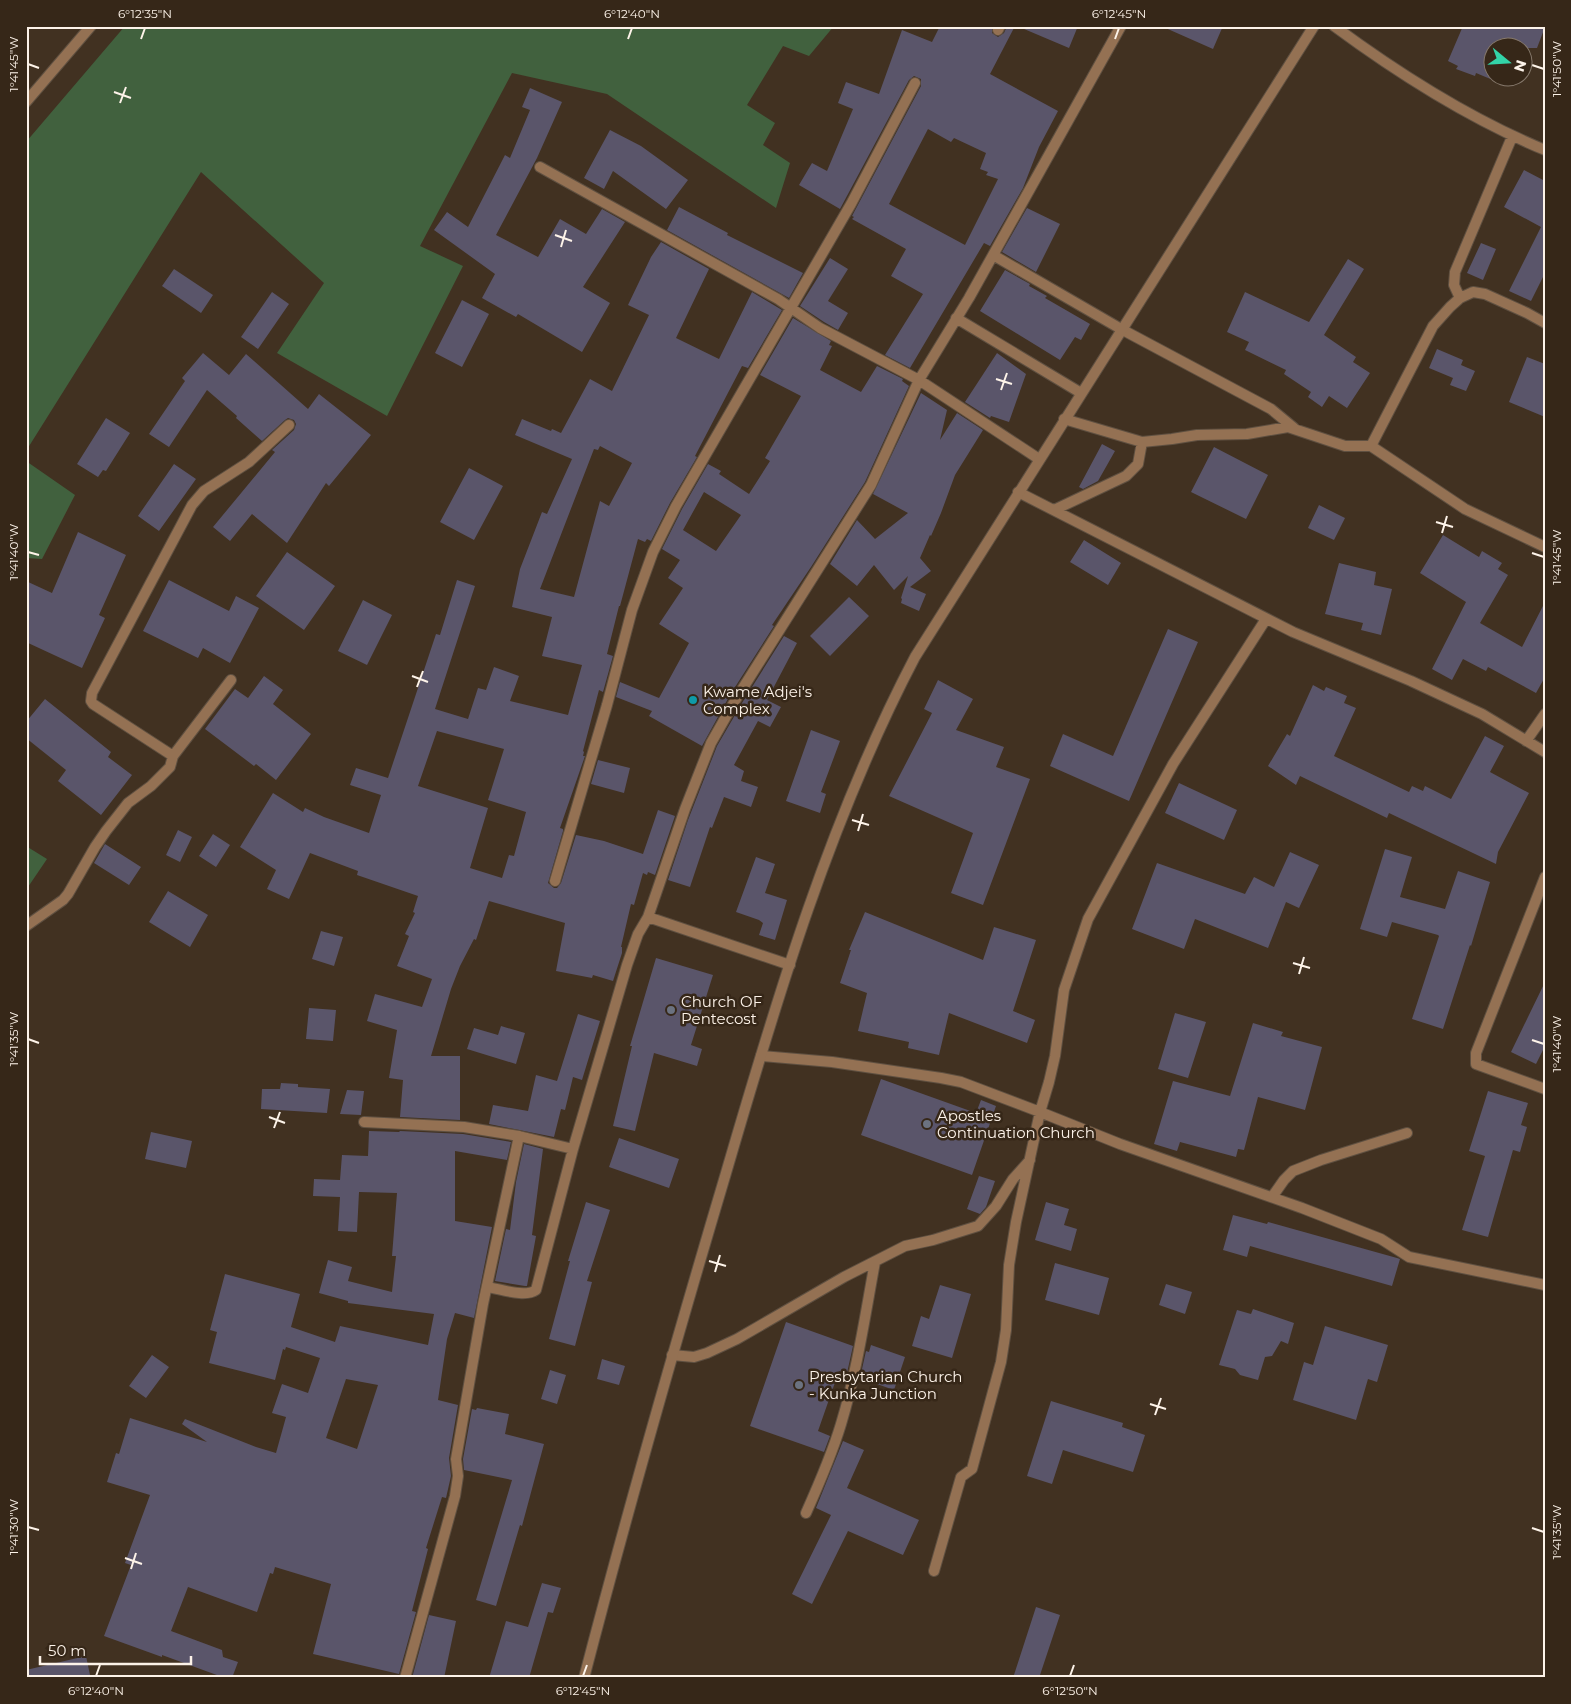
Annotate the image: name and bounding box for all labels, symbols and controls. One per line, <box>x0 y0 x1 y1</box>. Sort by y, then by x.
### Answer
text: 6°12'35"N <box>118 6 172 21</box>
text: 6°12'40"N <box>604 6 660 21</box>
text: 6°12'45"N <box>1092 6 1146 21</box>
text: 1°41'45"W <box>6 36 21 92</box>
north arrow <box>1484 38 1534 88</box>
text: 1°41'50"W <box>1549 41 1564 97</box>
text: N <box>1510 58 1531 74</box>
text: 1°41'40"W <box>6 524 21 580</box>
text: 1°41'45"W <box>1549 529 1564 585</box>
place label: Kwame Adjei's Complex <box>703 682 812 718</box>
marker: Kwame Adjei's Complex <box>687 694 699 706</box>
place label: Church OF Pentecost <box>681 992 762 1028</box>
marker: Church OF Pentecost <box>665 1004 677 1016</box>
text: 1°41'35"W <box>6 1012 21 1066</box>
text: 1°41'40"W <box>1549 1016 1564 1072</box>
place label: Apostles Continuation Church <box>937 1106 1095 1142</box>
marker: Apostles Continuation Church <box>921 1118 933 1130</box>
place label: Presbytarian Church - Kunka Junction <box>809 1367 962 1403</box>
marker: Presbytarian Church - Kunka Junction <box>793 1379 805 1391</box>
text: 1°41'30"W <box>6 1499 21 1555</box>
text: 1°41'35"W <box>1549 1505 1564 1559</box>
scale bar <box>40 1634 191 1666</box>
text: 50 m <box>48 1641 86 1660</box>
text: 6°12'40"N <box>68 1683 124 1698</box>
text: 6°12'45"N <box>556 1683 610 1698</box>
text: 6°12'50"N <box>1042 1683 1098 1698</box>

